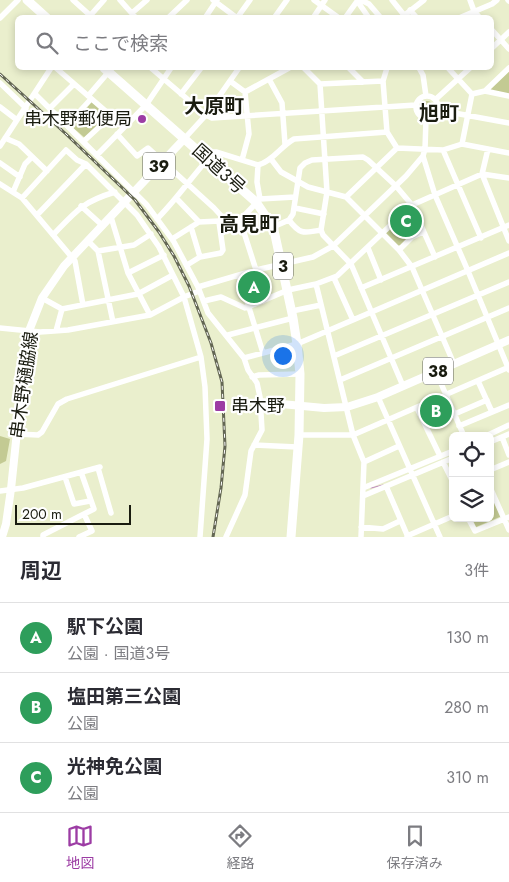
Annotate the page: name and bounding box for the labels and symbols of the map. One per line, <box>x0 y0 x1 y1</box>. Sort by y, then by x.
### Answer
district label: 大原町 <box>184 92 244 121</box>
district label: 旭町 <box>419 99 459 128</box>
place label: 串木野郵便局 <box>24 106 132 132</box>
marker: 串木野郵便局 <box>136 113 148 125</box>
street label: 国道3号 <box>187 138 251 200</box>
road number: 39 <box>143 153 175 180</box>
pin: C <box>390 202 422 240</box>
district label: 高見町 <box>219 210 279 239</box>
road number: 3 <box>273 252 293 280</box>
pin: A <box>238 268 270 306</box>
street label: 串木野樋脇線 <box>4 330 44 440</box>
your location <box>270 343 296 369</box>
road number: 38 <box>423 358 453 384</box>
pin: B <box>420 392 452 430</box>
place label: 串木野 <box>231 393 285 419</box>
marker: 串木野 <box>213 399 227 413</box>
scale bar <box>15 502 131 525</box>

